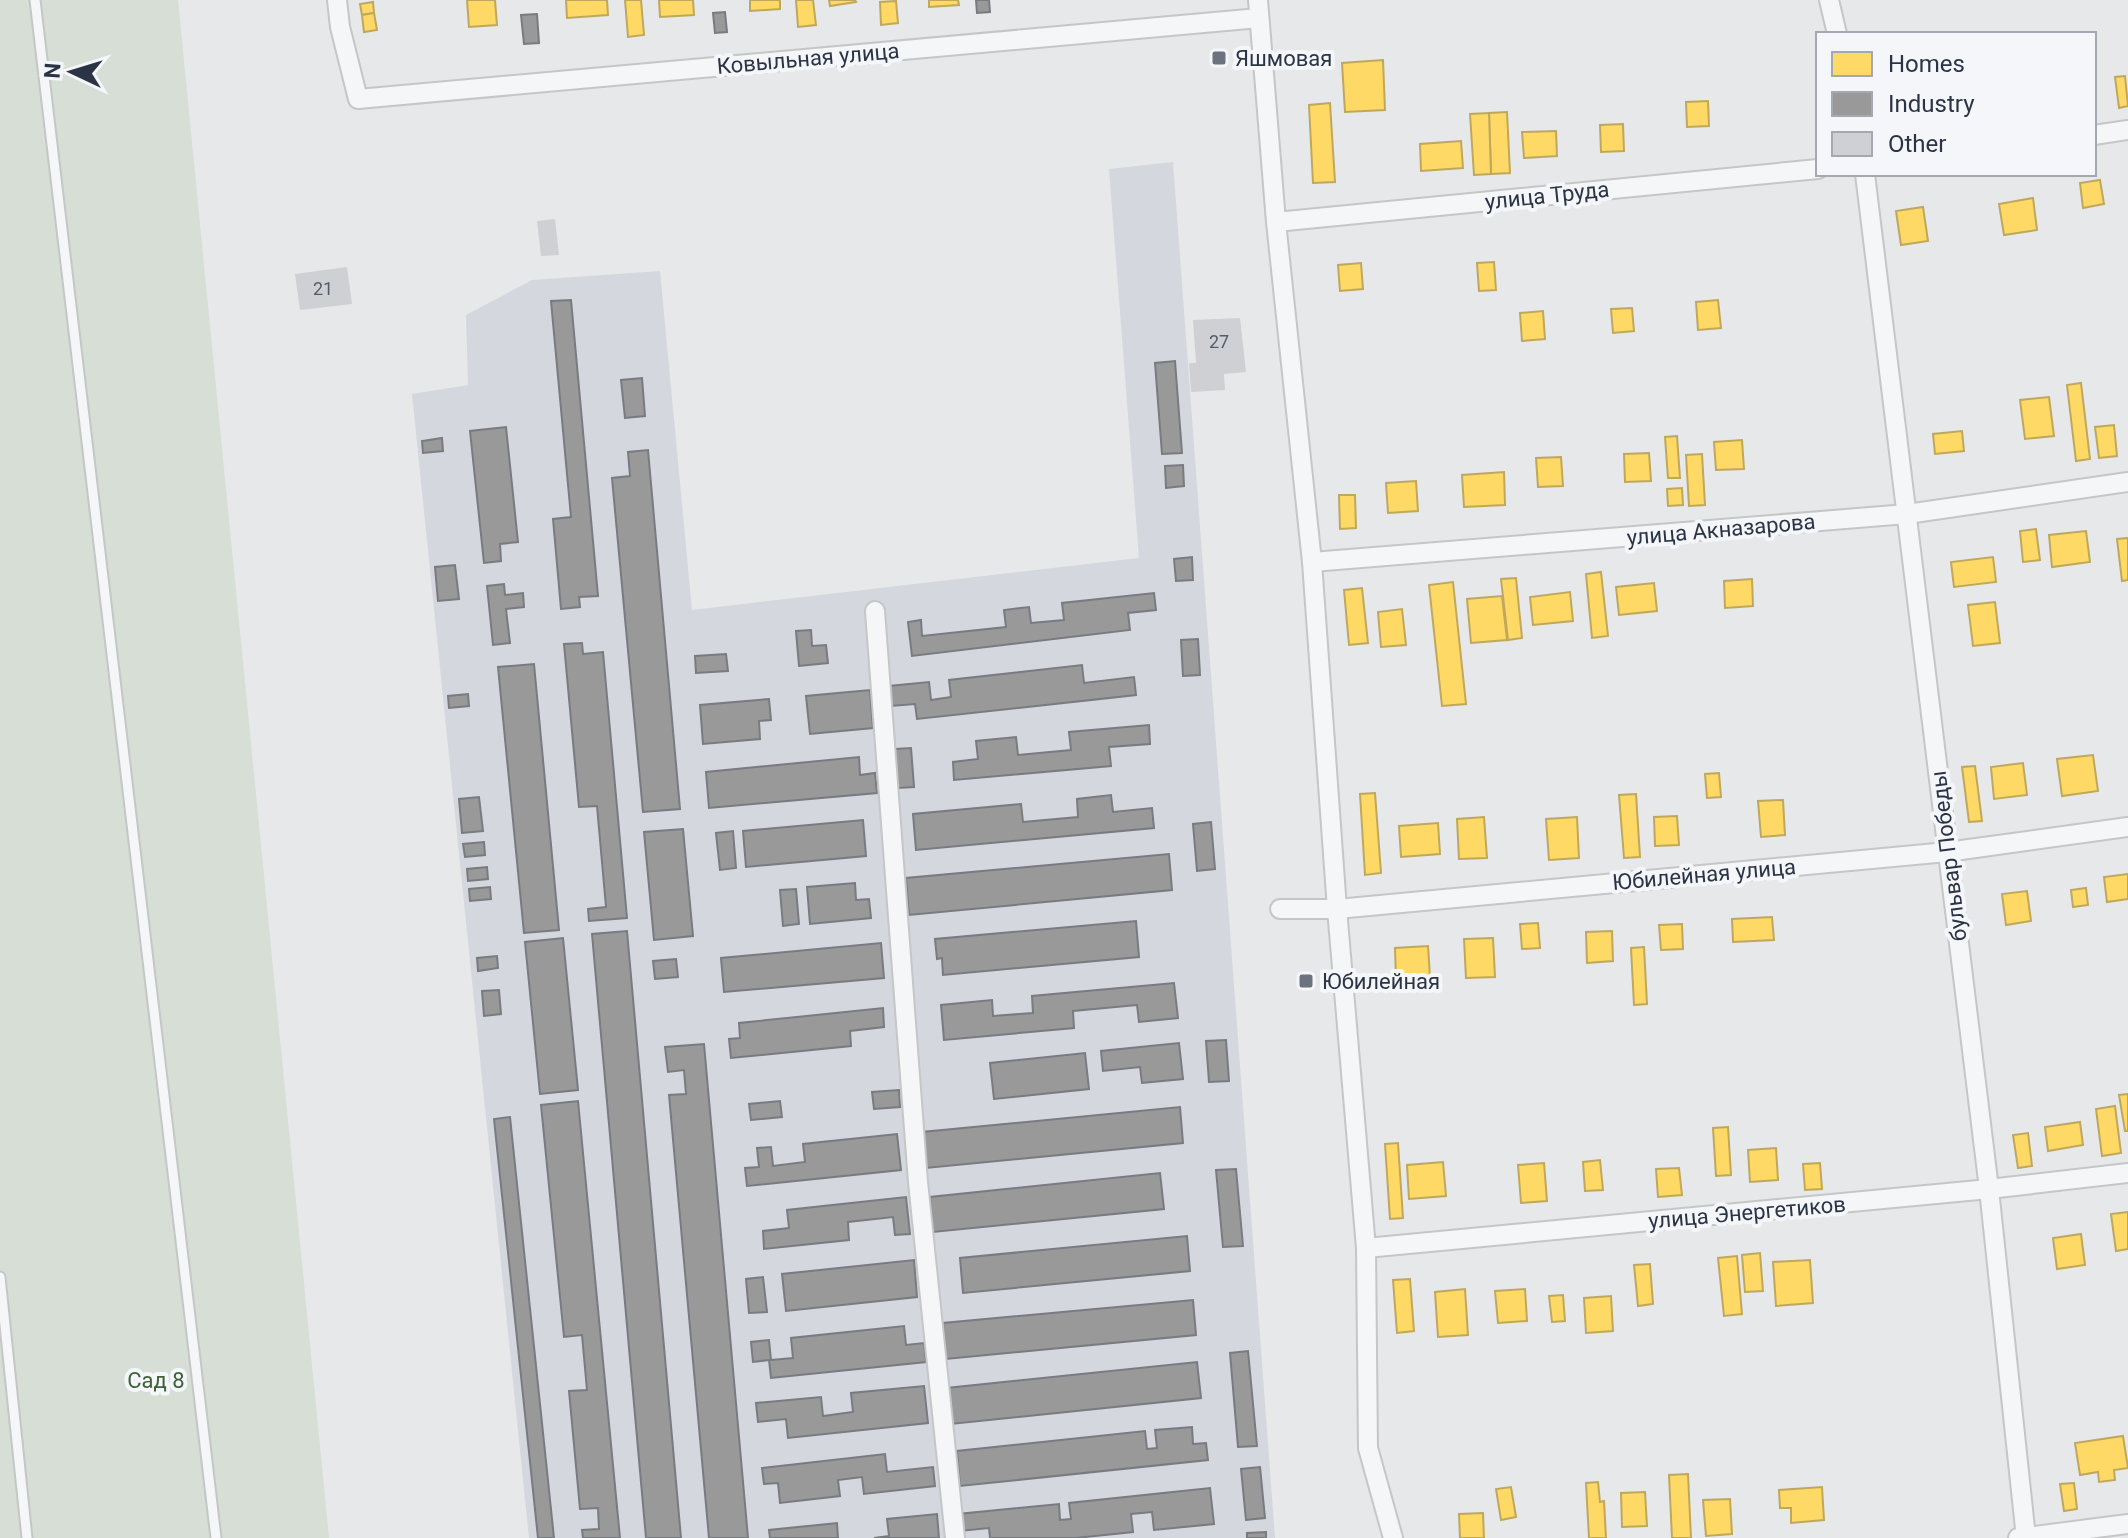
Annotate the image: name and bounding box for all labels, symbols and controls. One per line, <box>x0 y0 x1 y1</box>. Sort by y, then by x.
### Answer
north arrow <box>32 32 112 112</box>
legend <box>1816 32 2096 176</box>
street label: Ковыльная улица <box>716 38 900 79</box>
place label: Яшмовая <box>1235 46 1332 71</box>
marker: Яшмовая <box>1210 49 1228 67</box>
text: Homes <box>1888 50 1965 78</box>
text: N <box>40 62 66 79</box>
text: Industry <box>1888 90 1975 118</box>
text: Other <box>1888 130 1946 158</box>
street label: улица Труда <box>1484 177 1610 214</box>
house number: 21 <box>313 278 333 299</box>
house number: 27 <box>1209 331 1229 352</box>
street label: улица Акназарова <box>1626 509 1816 550</box>
street label: бульвар Победы <box>1926 769 1971 943</box>
street label: Юбилейная улица <box>1611 854 1797 895</box>
place label: Юбилейная <box>1322 969 1440 994</box>
marker: Юбилейная <box>1297 972 1315 990</box>
street label: улица Энергетиков <box>1647 1191 1847 1234</box>
park label: Сад 8 <box>127 1368 185 1393</box>

